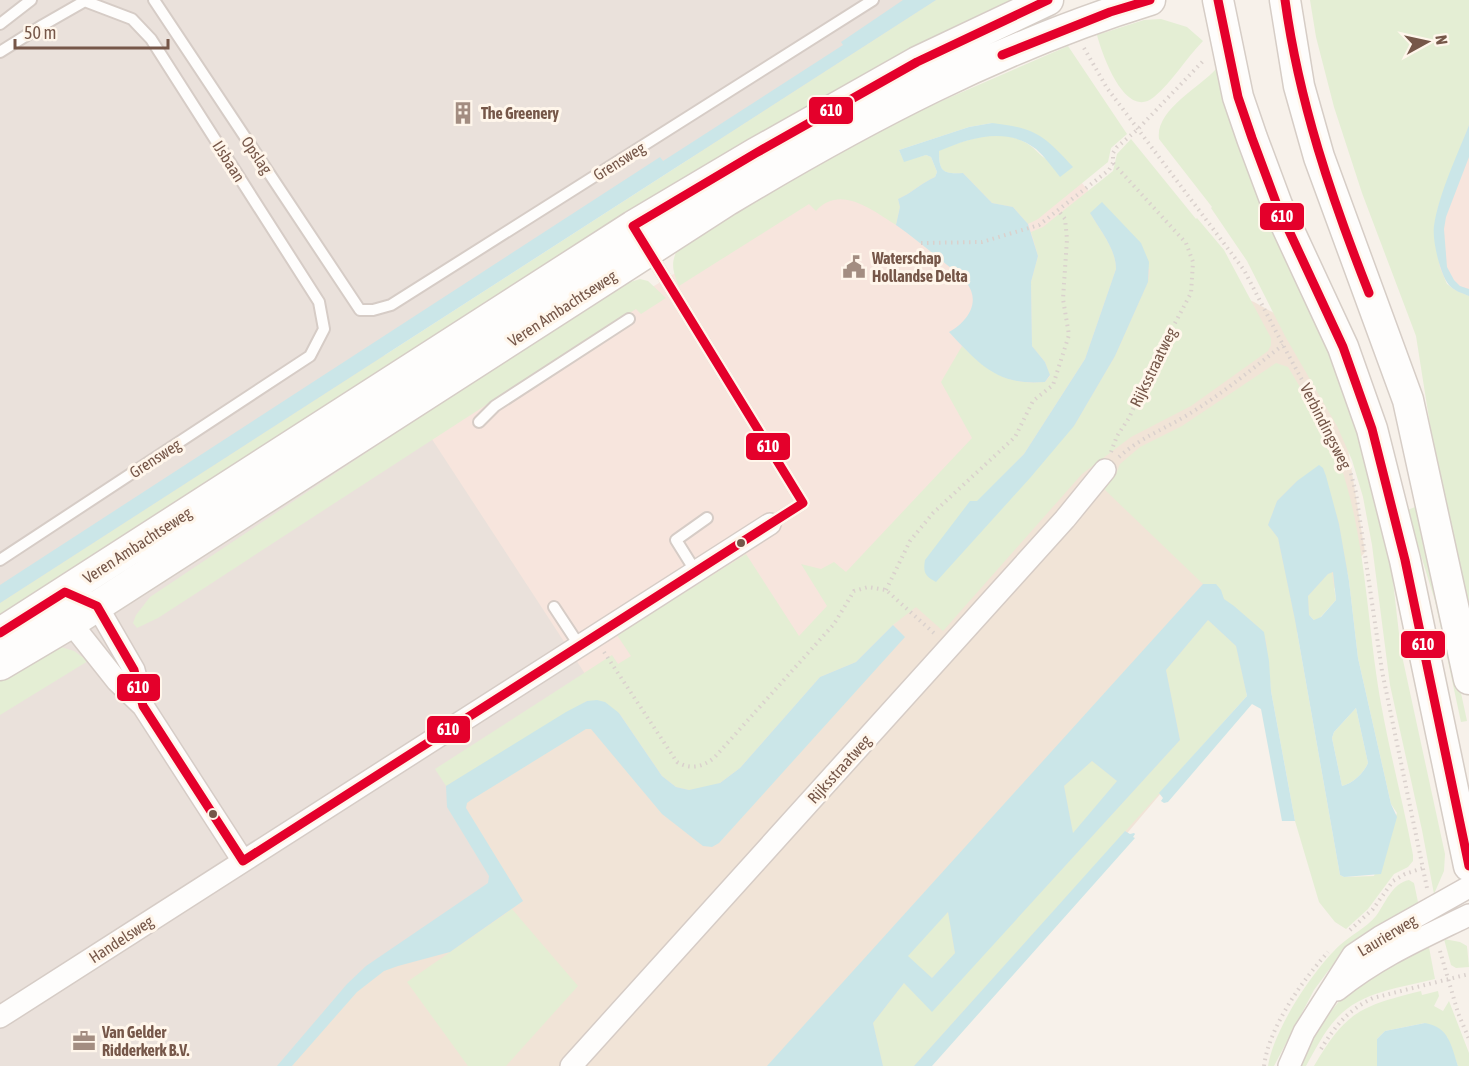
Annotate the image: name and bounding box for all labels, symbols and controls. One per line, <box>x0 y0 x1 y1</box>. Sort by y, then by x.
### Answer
scale bar <box>15 12 168 50</box>
north arrow <box>1397 12 1457 72</box>
text: 50 m <box>24 22 56 43</box>
text: N <box>1432 34 1451 46</box>
line badge: 610 <box>808 96 854 125</box>
building icon: The Greenery <box>450 100 476 126</box>
text: 610 <box>820 101 843 119</box>
place label: The Greenery <box>481 104 559 122</box>
street label: Opslag <box>237 133 276 178</box>
street label: IJsbaan <box>209 137 249 185</box>
street label: Grensweg <box>590 138 649 185</box>
line badge: 610 <box>1259 202 1305 231</box>
text: 610 <box>1271 207 1294 225</box>
place label: Waterschap Hollandse Delta <box>871 249 968 285</box>
public building icon: Waterschap Hollandse Delta <box>841 254 867 280</box>
street label: Veren Ambachtseweg <box>504 266 620 351</box>
street label: Rijksstraatweg <box>1126 324 1181 410</box>
street label: Verbindingsweg <box>1296 380 1355 472</box>
line badge: 610 <box>745 432 791 461</box>
street label: Grensweg <box>126 435 185 482</box>
text: 610 <box>757 437 780 455</box>
street label: Veren Ambachtseweg <box>79 503 195 588</box>
unlabelled marker <box>735 537 747 549</box>
line badge: 610 <box>1400 630 1446 659</box>
text: 610 <box>1412 635 1435 653</box>
line badge: 610 <box>116 673 161 702</box>
text: 610 <box>127 678 150 696</box>
line badge: 610 <box>426 715 471 744</box>
text: 610 <box>437 720 460 738</box>
street label: Rijksstraatweg <box>804 731 875 808</box>
unlabelled marker <box>207 808 219 820</box>
street label: Laurierweg <box>1354 910 1420 960</box>
street label: Handelsweg <box>86 912 157 967</box>
place label: Van Gelder Ridderkerk B.V. <box>101 1023 189 1059</box>
office icon: Van Gelder Ridderkerk B.V. <box>71 1028 97 1054</box>

